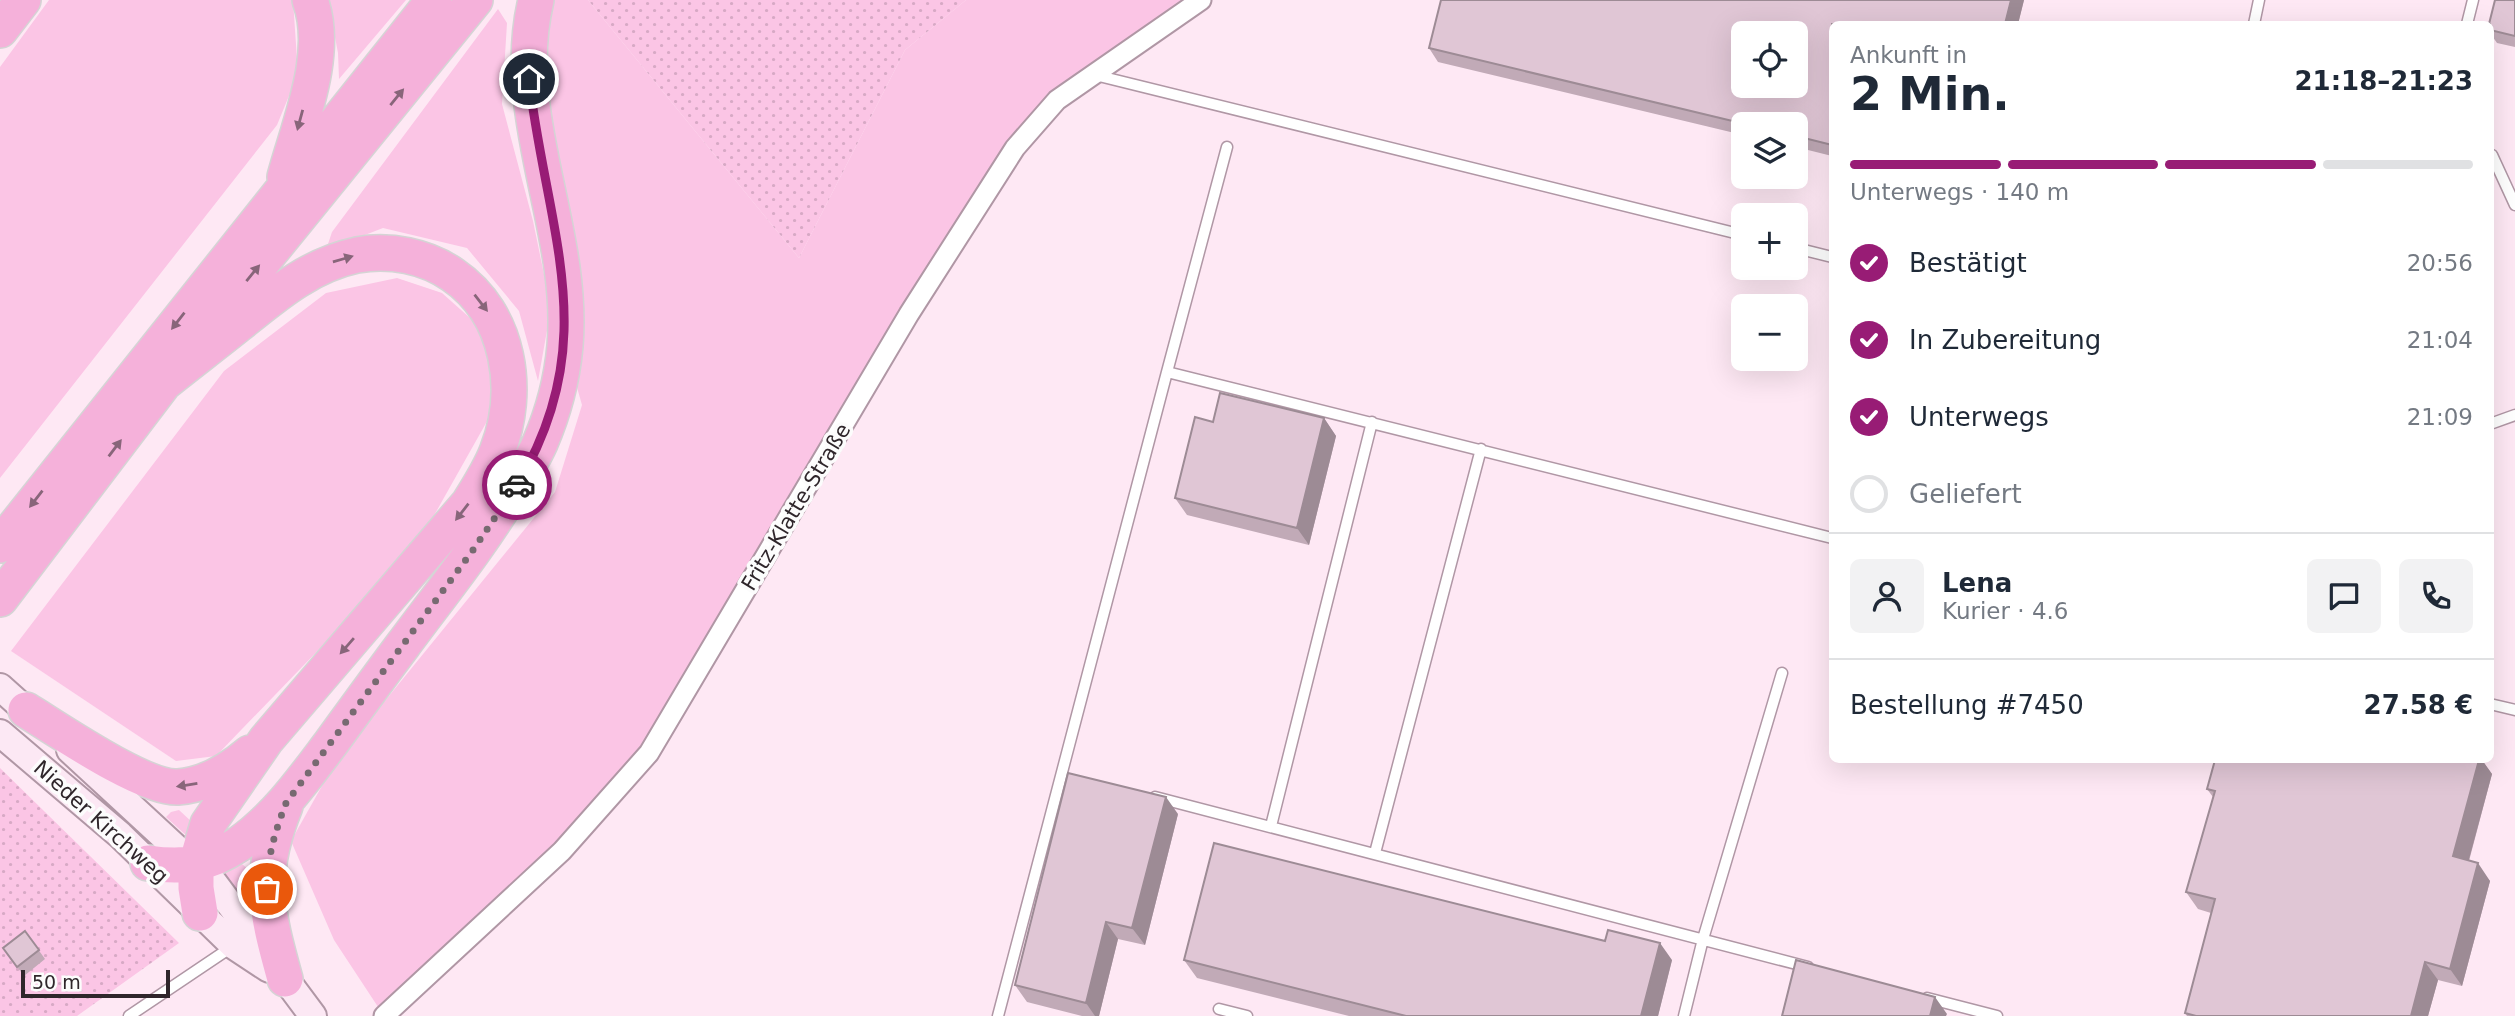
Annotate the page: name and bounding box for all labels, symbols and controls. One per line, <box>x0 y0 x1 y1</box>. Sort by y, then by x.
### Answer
map controls <box>1731 21 1808 371</box>
button: locate <box>1731 21 1808 98</box>
text: Ankunft in <box>1850 42 1967 68</box>
pin <box>499 49 559 109</box>
icon: home <box>510 60 548 98</box>
text: 21:18–21:23 <box>2294 66 2473 96</box>
text: 2 Min. <box>1850 67 2010 121</box>
one-way arrow <box>389 88 404 105</box>
one-way arrow <box>295 110 305 131</box>
button: layers <box>1731 112 1808 189</box>
text: Unterwegs · 140 m <box>1850 179 2069 205</box>
button: + <box>1731 203 1808 280</box>
icon: check <box>1850 244 1888 282</box>
text: Bestätigt <box>1909 248 2027 278</box>
text: 20:56 <box>2407 250 2473 276</box>
one-way arrow <box>333 254 354 264</box>
one-way arrow <box>246 265 261 283</box>
one-way arrow <box>474 293 489 311</box>
button: − <box>1731 294 1808 371</box>
one-way arrow <box>170 311 185 329</box>
icon: check <box>1850 321 1888 359</box>
text: In Zubereitung <box>1909 325 2101 355</box>
text: 21:04 <box>2407 327 2473 353</box>
icon: check <box>1850 398 1888 436</box>
text: Unterwegs <box>1909 402 2049 432</box>
text: 21:09 <box>2407 404 2473 430</box>
street label: Fritz-Klatte-Straße <box>737 419 855 595</box>
one-way arrow <box>108 439 122 457</box>
courier <box>482 450 552 520</box>
icon: car <box>498 466 536 504</box>
text: Geliefert <box>1909 479 2022 509</box>
one-way arrow <box>29 489 44 507</box>
one-way arrow <box>455 503 469 521</box>
button: person <box>1850 559 1924 633</box>
button: chat <box>2307 559 2381 633</box>
button: phone <box>2399 559 2473 633</box>
text: Lena <box>1942 568 2012 598</box>
text: Kurier · 4.6 <box>1942 598 2068 624</box>
one-way arrow <box>339 637 355 655</box>
text: Bestellung #7450 <box>1850 690 2084 720</box>
text: 27.58 € <box>2364 690 2473 720</box>
street label: Nieder Kirchweg <box>29 756 173 888</box>
one-way arrow <box>176 780 198 791</box>
pin <box>237 859 297 919</box>
icon: bag <box>248 870 286 908</box>
scale bar <box>21 967 170 999</box>
text: 50 m <box>32 971 81 993</box>

